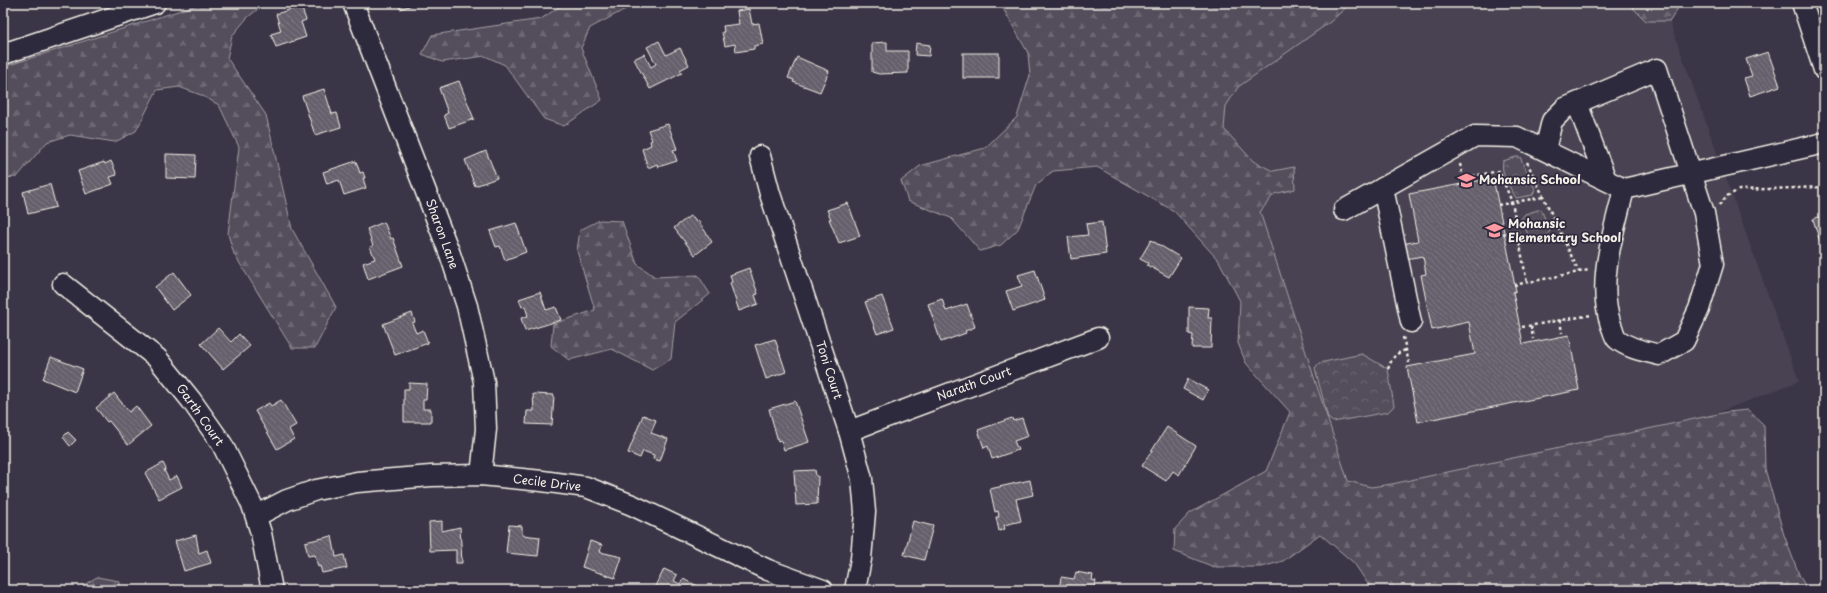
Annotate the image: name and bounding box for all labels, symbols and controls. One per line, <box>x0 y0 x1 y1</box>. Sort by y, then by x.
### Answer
school or university icon: Mohansic School <box>1456 170 1476 190</box>
place label: Mohansic School <box>1479 170 1581 188</box>
street label: Sharon Lane <box>422 196 464 272</box>
place label: Mohansic Elementary School <box>1508 214 1621 246</box>
school or university icon: Mohansic Elementary School <box>1485 221 1505 241</box>
street label: Toni Court <box>812 338 848 401</box>
street label: Narath Court <box>934 361 1013 405</box>
street label: Garth Court <box>173 380 229 449</box>
street label: Cecile Drive <box>512 469 582 495</box>

